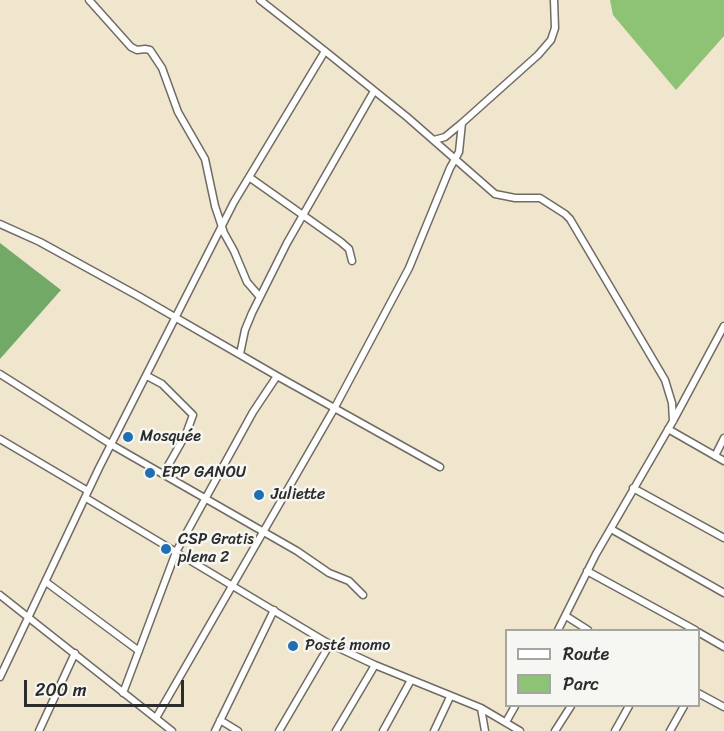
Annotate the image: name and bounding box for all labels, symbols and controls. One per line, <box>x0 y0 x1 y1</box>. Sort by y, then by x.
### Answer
place label: Mosquée <box>140 427 201 447</box>
marker: Mosquée <box>121 430 135 444</box>
place label: EPP GANOU <box>162 463 246 483</box>
marker: EPP GANOU <box>143 466 157 480</box>
place label: Juliette <box>271 485 325 505</box>
marker: Juliette <box>252 488 266 502</box>
place label: CSP Gratis plena 2 <box>178 530 254 568</box>
marker: CSP Gratis plena 2 <box>159 542 173 556</box>
legend <box>505 629 700 707</box>
place label: Posté momo <box>305 636 390 656</box>
text: Route <box>563 638 609 670</box>
marker: Posté momo <box>286 639 300 653</box>
scale bar <box>27 668 188 706</box>
text: Parc <box>563 668 599 700</box>
text: 200 m <box>35 674 87 706</box>

